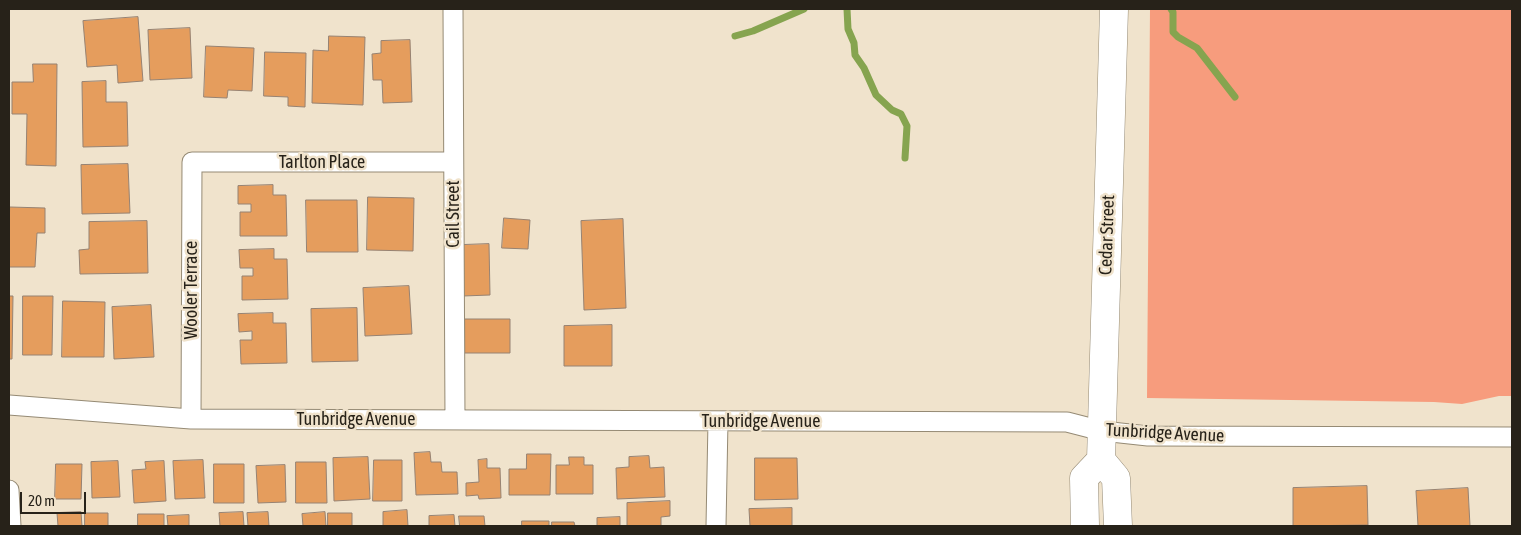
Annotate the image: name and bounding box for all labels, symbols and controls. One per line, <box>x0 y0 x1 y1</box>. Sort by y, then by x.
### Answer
street label: Tarlton Place <box>279 151 365 173</box>
street label: Cail Street <box>442 180 464 248</box>
street label: Cedar Street <box>1095 194 1119 276</box>
street label: Wooler Terrace <box>180 241 202 339</box>
street label: Tunbridge Avenue <box>297 408 415 430</box>
street label: Tunbridge Avenue <box>702 410 820 432</box>
street label: Tunbridge Avenue <box>1105 419 1225 447</box>
scale bar <box>22 482 89 514</box>
text: 20 m <box>28 492 55 509</box>

